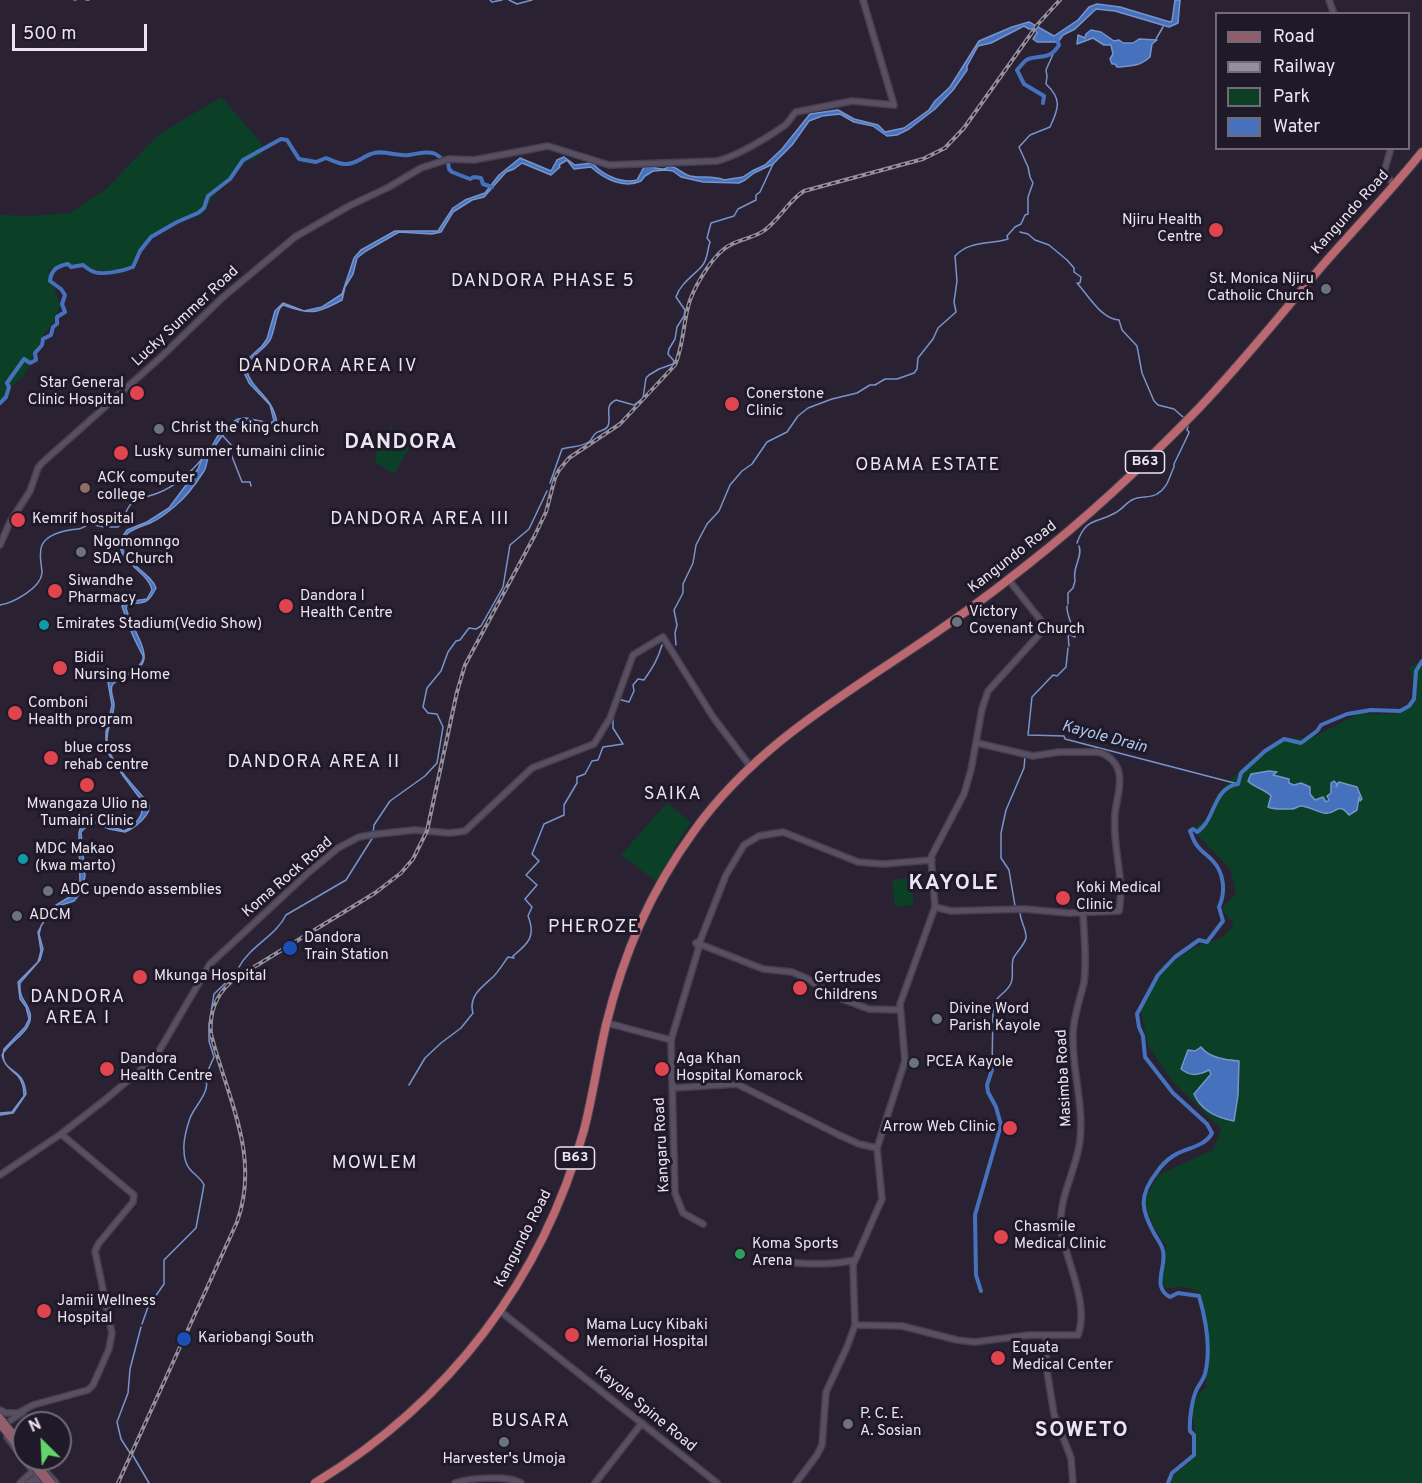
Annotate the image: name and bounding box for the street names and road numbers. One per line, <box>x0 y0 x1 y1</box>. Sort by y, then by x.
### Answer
street label: Kangundo Road <box>1308 167 1394 259</box>
street label: Lucky Summer Road <box>129 263 243 371</box>
road number: B63 <box>1126 451 1164 473</box>
street label: Kangundo Road <box>965 518 1061 598</box>
street label: Koma Rock Road <box>239 834 337 922</box>
street label: Masimba Road <box>1053 1029 1077 1127</box>
street label: Kangaru Road <box>652 1097 674 1193</box>
road number: B63 <box>556 1147 594 1169</box>
street label: Kangundo Road <box>492 1187 556 1291</box>
street label: Kayole Spine Road <box>591 1364 699 1456</box>

